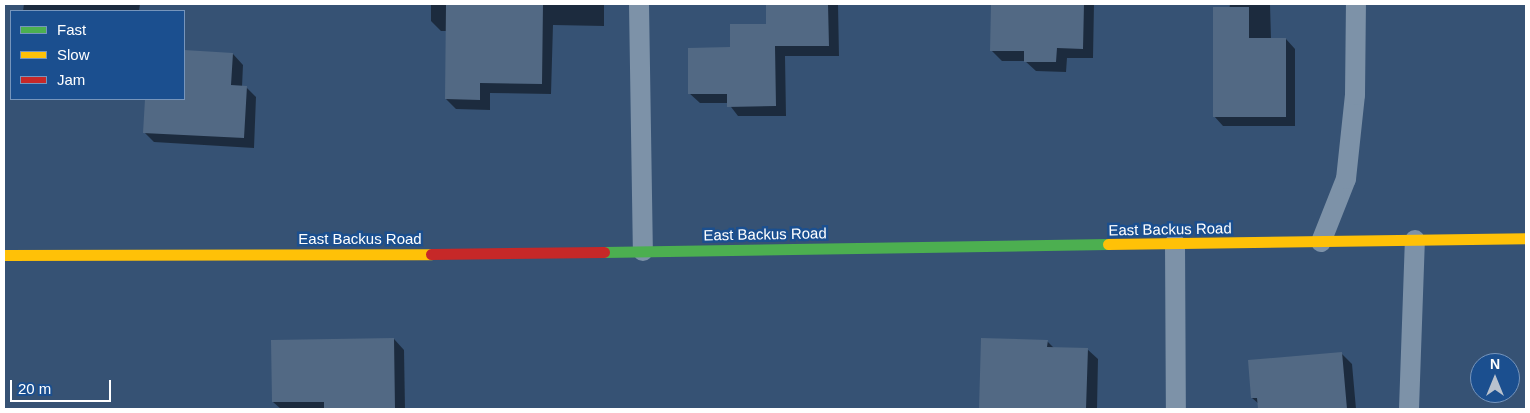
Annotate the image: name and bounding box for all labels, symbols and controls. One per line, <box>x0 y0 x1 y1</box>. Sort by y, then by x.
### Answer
legend <box>10 10 185 100</box>
text: Fast <box>57 21 86 38</box>
text: Slow <box>57 46 90 63</box>
text: Jam <box>57 71 85 88</box>
street label: East Backus Road <box>1108 219 1232 239</box>
street label: East Backus Road <box>703 224 827 244</box>
street label: East Backus Road <box>298 230 422 248</box>
north arrow <box>1470 353 1520 403</box>
text: N <box>1490 356 1500 372</box>
scale bar <box>12 370 114 402</box>
text: 20 m <box>18 380 51 397</box>

